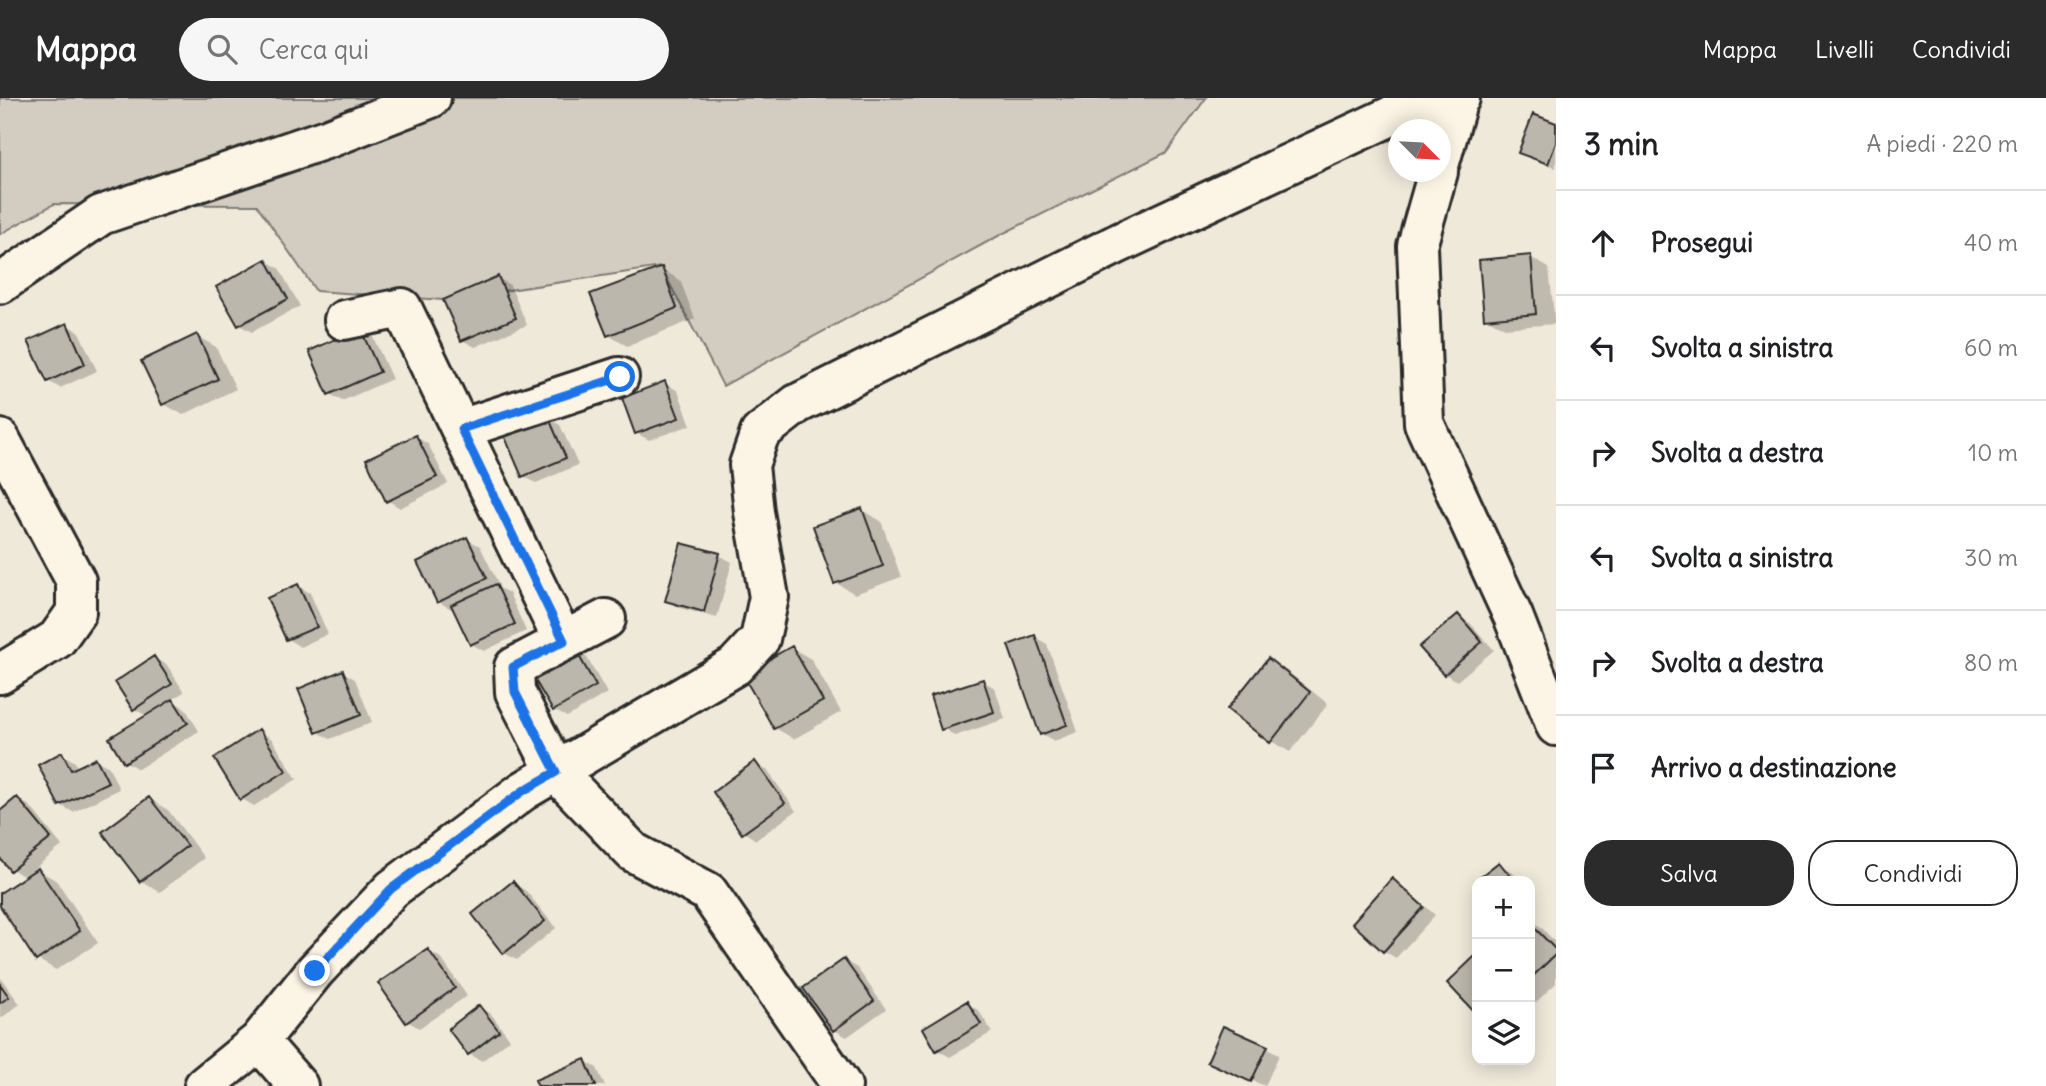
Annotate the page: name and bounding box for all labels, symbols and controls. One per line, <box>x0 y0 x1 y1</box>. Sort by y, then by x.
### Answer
search box <box>179 18 669 81</box>
text: Mappa <box>35 28 137 70</box>
icon: search <box>203 30 241 68</box>
text: Cerca qui <box>259 33 369 66</box>
text: Mappa <box>1703 34 1777 64</box>
text: Livelli <box>1815 34 1874 64</box>
text: Condividi <box>1912 34 2011 64</box>
north arrow <box>1388 119 1451 182</box>
text: 3 min <box>1584 125 1659 163</box>
text: A piedi · 220 m <box>1866 129 2018 158</box>
icon: ahead <box>1584 224 1622 262</box>
text: Prosegui <box>1651 226 1753 259</box>
text: 40 m <box>1964 228 2018 257</box>
icon: left <box>1584 329 1622 367</box>
text: Svolta a sinistra <box>1651 331 1833 364</box>
text: 60 m <box>1964 333 2018 362</box>
route start <box>604 361 635 392</box>
icon: right <box>1584 434 1622 472</box>
text: Svolta a destra <box>1651 436 1824 469</box>
text: 10 m <box>1968 438 2018 467</box>
icon: left <box>1584 539 1622 577</box>
text: Svolta a sinistra <box>1651 541 1833 574</box>
text: 30 m <box>1964 543 2018 572</box>
icon: right <box>1584 644 1622 682</box>
text: Svolta a destra <box>1651 646 1824 679</box>
text: 80 m <box>1964 648 2018 677</box>
icon: arrive <box>1584 749 1622 787</box>
text: Arrivo a destinazione <box>1651 751 1897 784</box>
button: Salva <box>1584 840 1794 906</box>
button: Condividi <box>1808 840 2018 906</box>
map controls <box>1472 876 1535 1065</box>
button: + <box>1472 876 1535 939</box>
button: − <box>1472 939 1535 1002</box>
route end <box>299 955 330 986</box>
button: layers <box>1472 1002 1535 1065</box>

